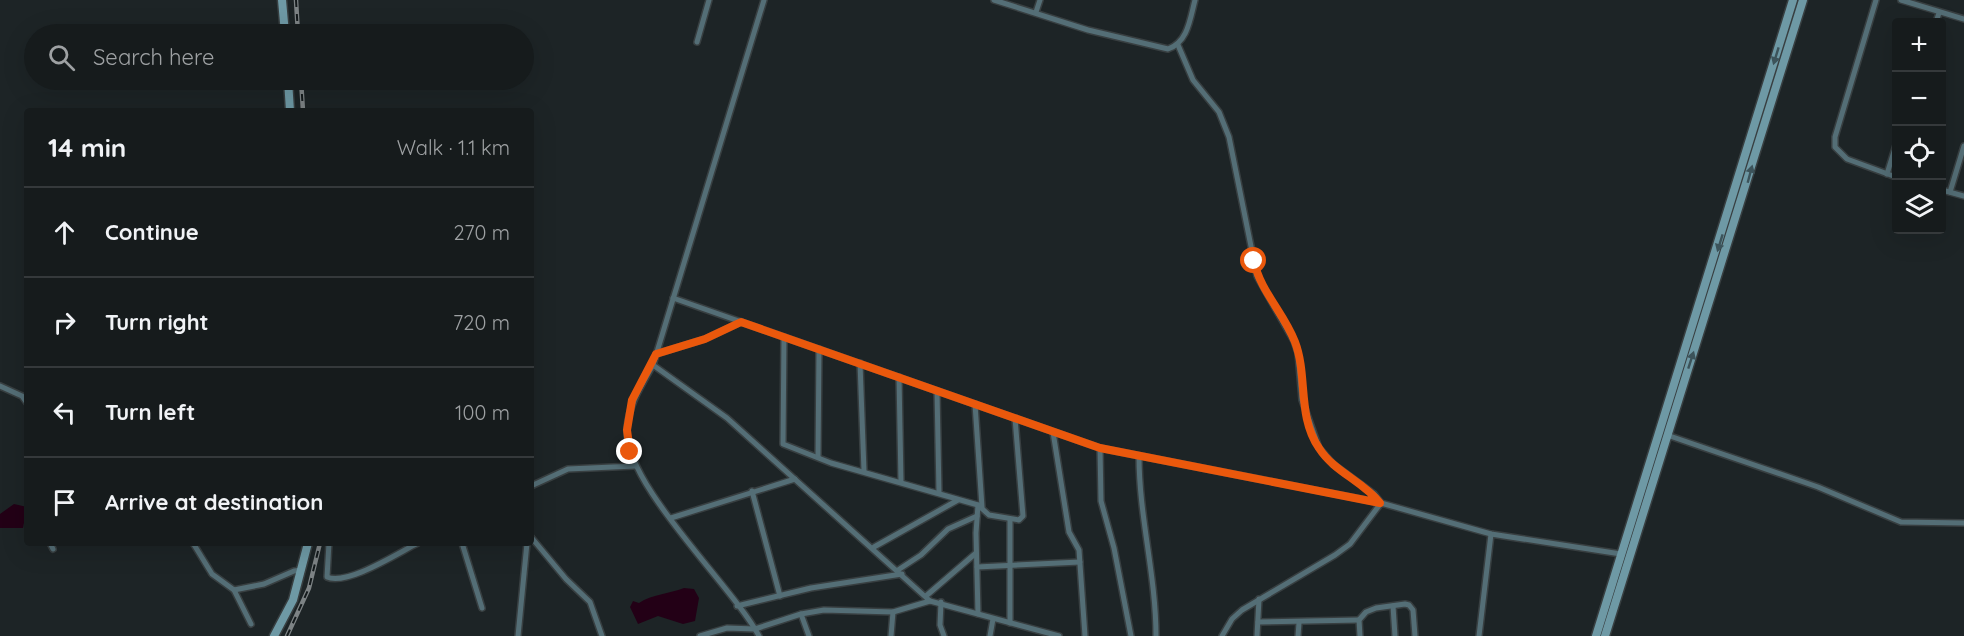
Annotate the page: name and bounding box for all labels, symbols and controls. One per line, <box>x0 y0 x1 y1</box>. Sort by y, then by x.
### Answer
map controls <box>1892 18 1946 234</box>
button: + <box>1892 18 1946 72</box>
search box <box>24 24 534 90</box>
icon: search <box>45 41 78 74</box>
text: Search here <box>93 43 214 71</box>
one-way arrow <box>1771 47 1780 65</box>
button: − <box>1892 72 1946 126</box>
button: locate <box>1892 126 1946 180</box>
text: 14 min <box>48 131 126 164</box>
text: Walk · 1.1 km <box>397 135 510 160</box>
one-way arrow <box>1746 164 1755 182</box>
button: layers <box>1892 180 1946 234</box>
icon: ahead <box>48 216 81 249</box>
text: Continue <box>105 218 199 246</box>
text: 270 m <box>453 220 510 245</box>
one-way arrow <box>1715 234 1724 252</box>
route start <box>1240 247 1266 273</box>
icon: right <box>48 306 81 339</box>
text: Turn right <box>105 308 209 336</box>
text: 720 m <box>453 310 510 335</box>
one-way arrow <box>1687 351 1697 369</box>
icon: left <box>48 396 81 429</box>
text: Turn left <box>105 398 195 426</box>
text: 100 m <box>455 400 510 425</box>
route end <box>616 438 642 464</box>
icon: arrive <box>48 486 81 519</box>
text: Arrive at destination <box>105 488 323 516</box>

